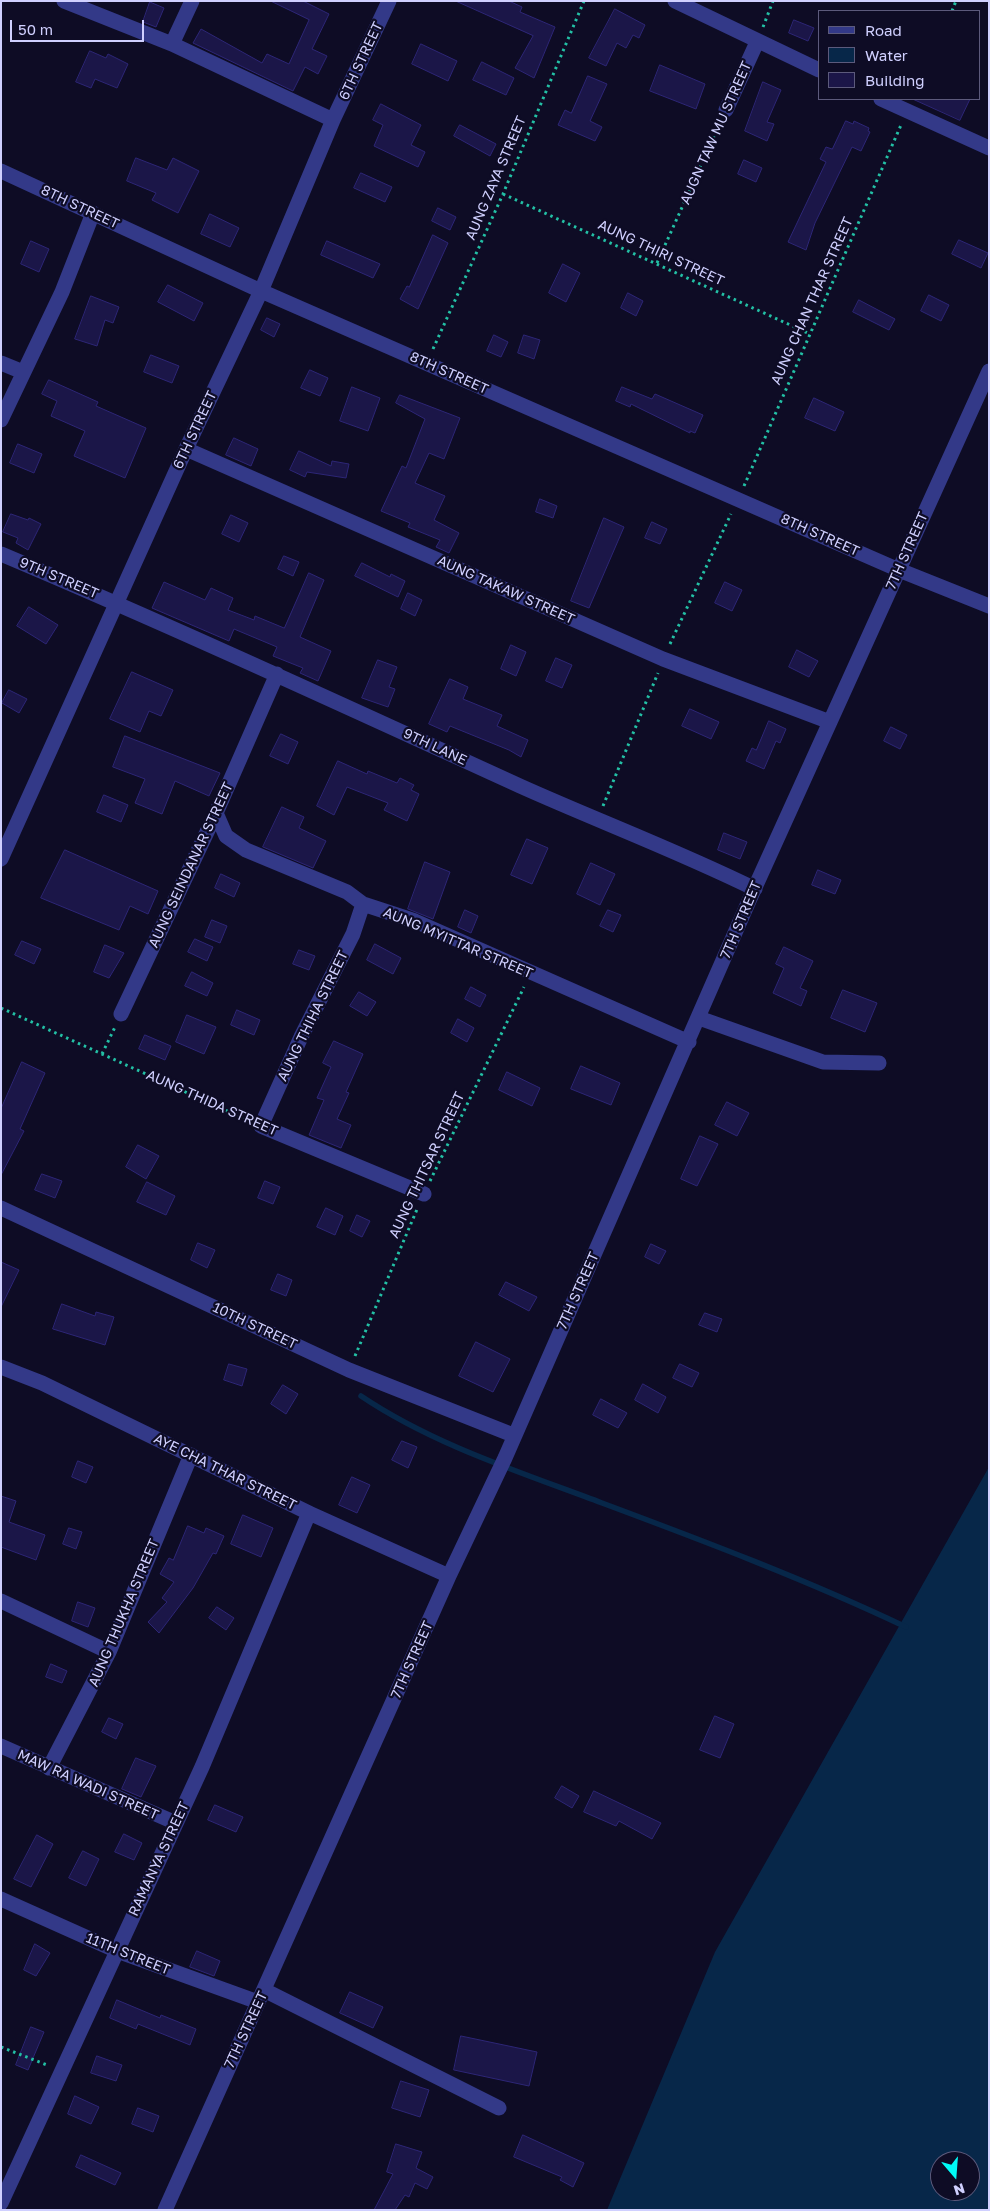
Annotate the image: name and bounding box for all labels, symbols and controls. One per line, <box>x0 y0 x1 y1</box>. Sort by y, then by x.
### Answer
scale bar <box>12 10 146 42</box>
legend <box>818 10 980 100</box>
street label: 6TH STREET <box>336 19 386 103</box>
text: 50 m <box>18 20 53 38</box>
text: Road <box>865 21 902 39</box>
text: Water <box>865 46 908 64</box>
street label: AUGN TAW MU STREET <box>677 59 755 207</box>
text: Building <box>865 71 925 89</box>
street label: AUNG ZAYA STREET <box>462 114 530 242</box>
street label: 8TH STREET <box>38 182 122 232</box>
street label: AUNG CHAN THAR STREET <box>767 215 857 387</box>
street label: AUNG THIRI STREET <box>595 216 727 290</box>
street label: 8TH STREET <box>407 348 491 398</box>
street label: 6TH STREET <box>170 388 220 472</box>
street label: 8TH STREET <box>778 510 862 560</box>
street label: 7TH STREET <box>882 510 932 592</box>
street label: AUNG TAKAW STREET <box>435 552 577 628</box>
street label: 9TH STREET <box>17 554 101 602</box>
street label: 9TH LANE <box>401 725 469 769</box>
street label: AUNG SEINDANAR STREET <box>145 780 237 950</box>
street label: 7TH STREET <box>717 878 765 962</box>
street label: AUNG MYITTAR STREET <box>381 904 535 982</box>
street label: AUNG THIHA STREET <box>274 948 352 1084</box>
street label: AUNG THIDA STREET <box>144 1066 280 1140</box>
street label: AUNG THITSAR STREET <box>386 1089 468 1241</box>
street label: 7TH STREET <box>553 1250 603 1332</box>
street label: 10TH STREET <box>210 1299 300 1353</box>
street label: AYE CHA THAR STREET <box>151 1430 299 1514</box>
street label: AUNG THUKHA STREET <box>85 1537 163 1689</box>
street label: 7TH STREET <box>387 1619 437 1701</box>
street label: MAW RA WADI STREET <box>15 1746 161 1824</box>
street label: RAMANYA STREET <box>125 1799 193 1919</box>
street label: 11TH STREET <box>83 1929 173 1979</box>
street label: 7TH STREET <box>221 1989 271 2071</box>
north arrow <box>930 2151 980 2201</box>
text: N <box>952 2180 967 2200</box>

